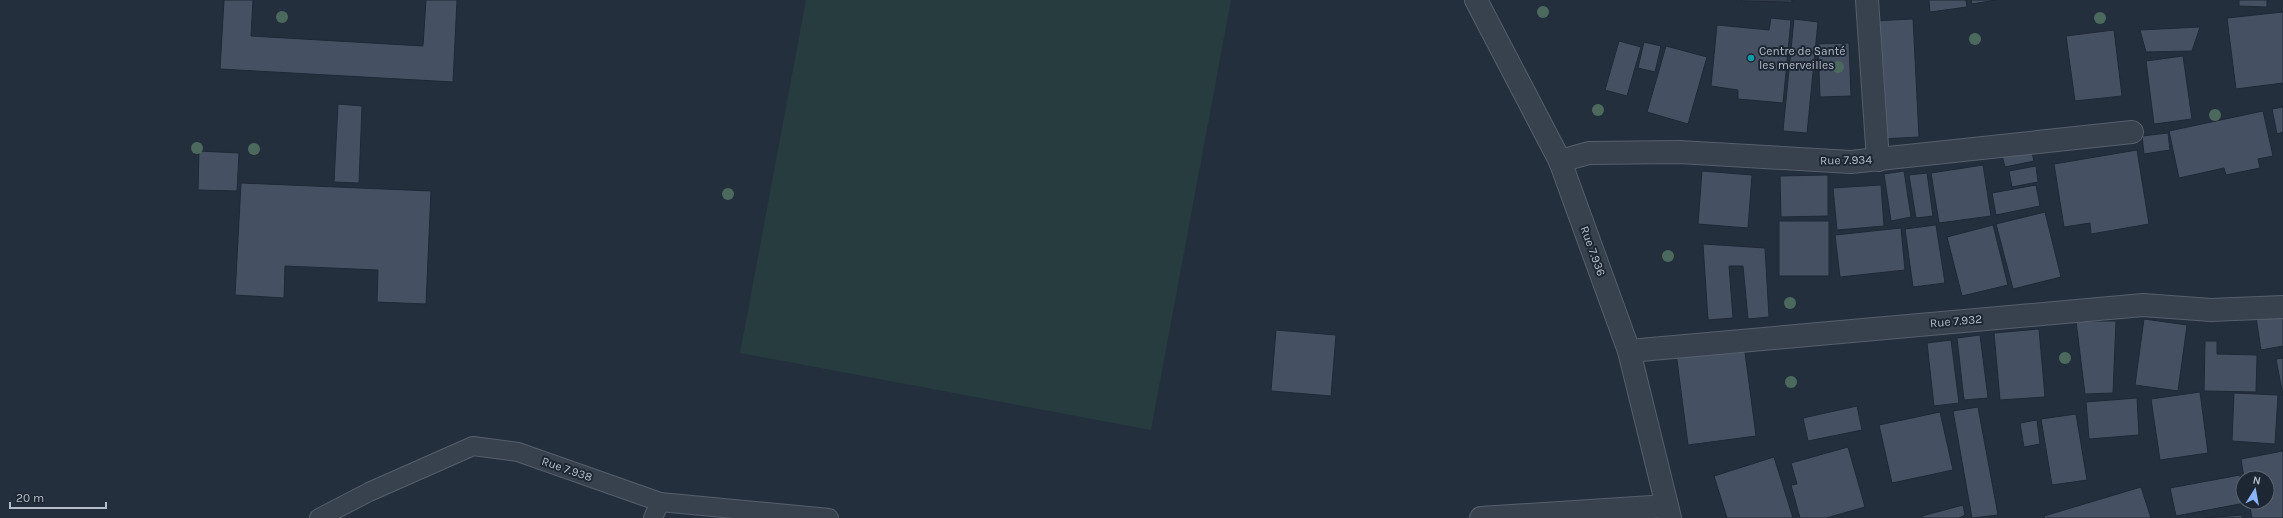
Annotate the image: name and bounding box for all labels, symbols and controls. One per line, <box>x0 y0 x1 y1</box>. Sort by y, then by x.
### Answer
place label: Centre de Santé les merveilles <box>1759 44 1846 72</box>
marker: Centre de Santé les merveilles <box>1746 53 1756 63</box>
street label: Rue 7.934 <box>1820 153 1872 167</box>
street label: Rue 7.936 <box>1577 224 1609 278</box>
street label: Rue 7.932 <box>1929 312 1983 330</box>
street label: Rue 7.938 <box>540 454 594 484</box>
north arrow <box>2235 470 2275 510</box>
text: N <box>2252 474 2262 488</box>
scale bar <box>10 484 106 510</box>
text: 20 m <box>16 491 44 505</box>

